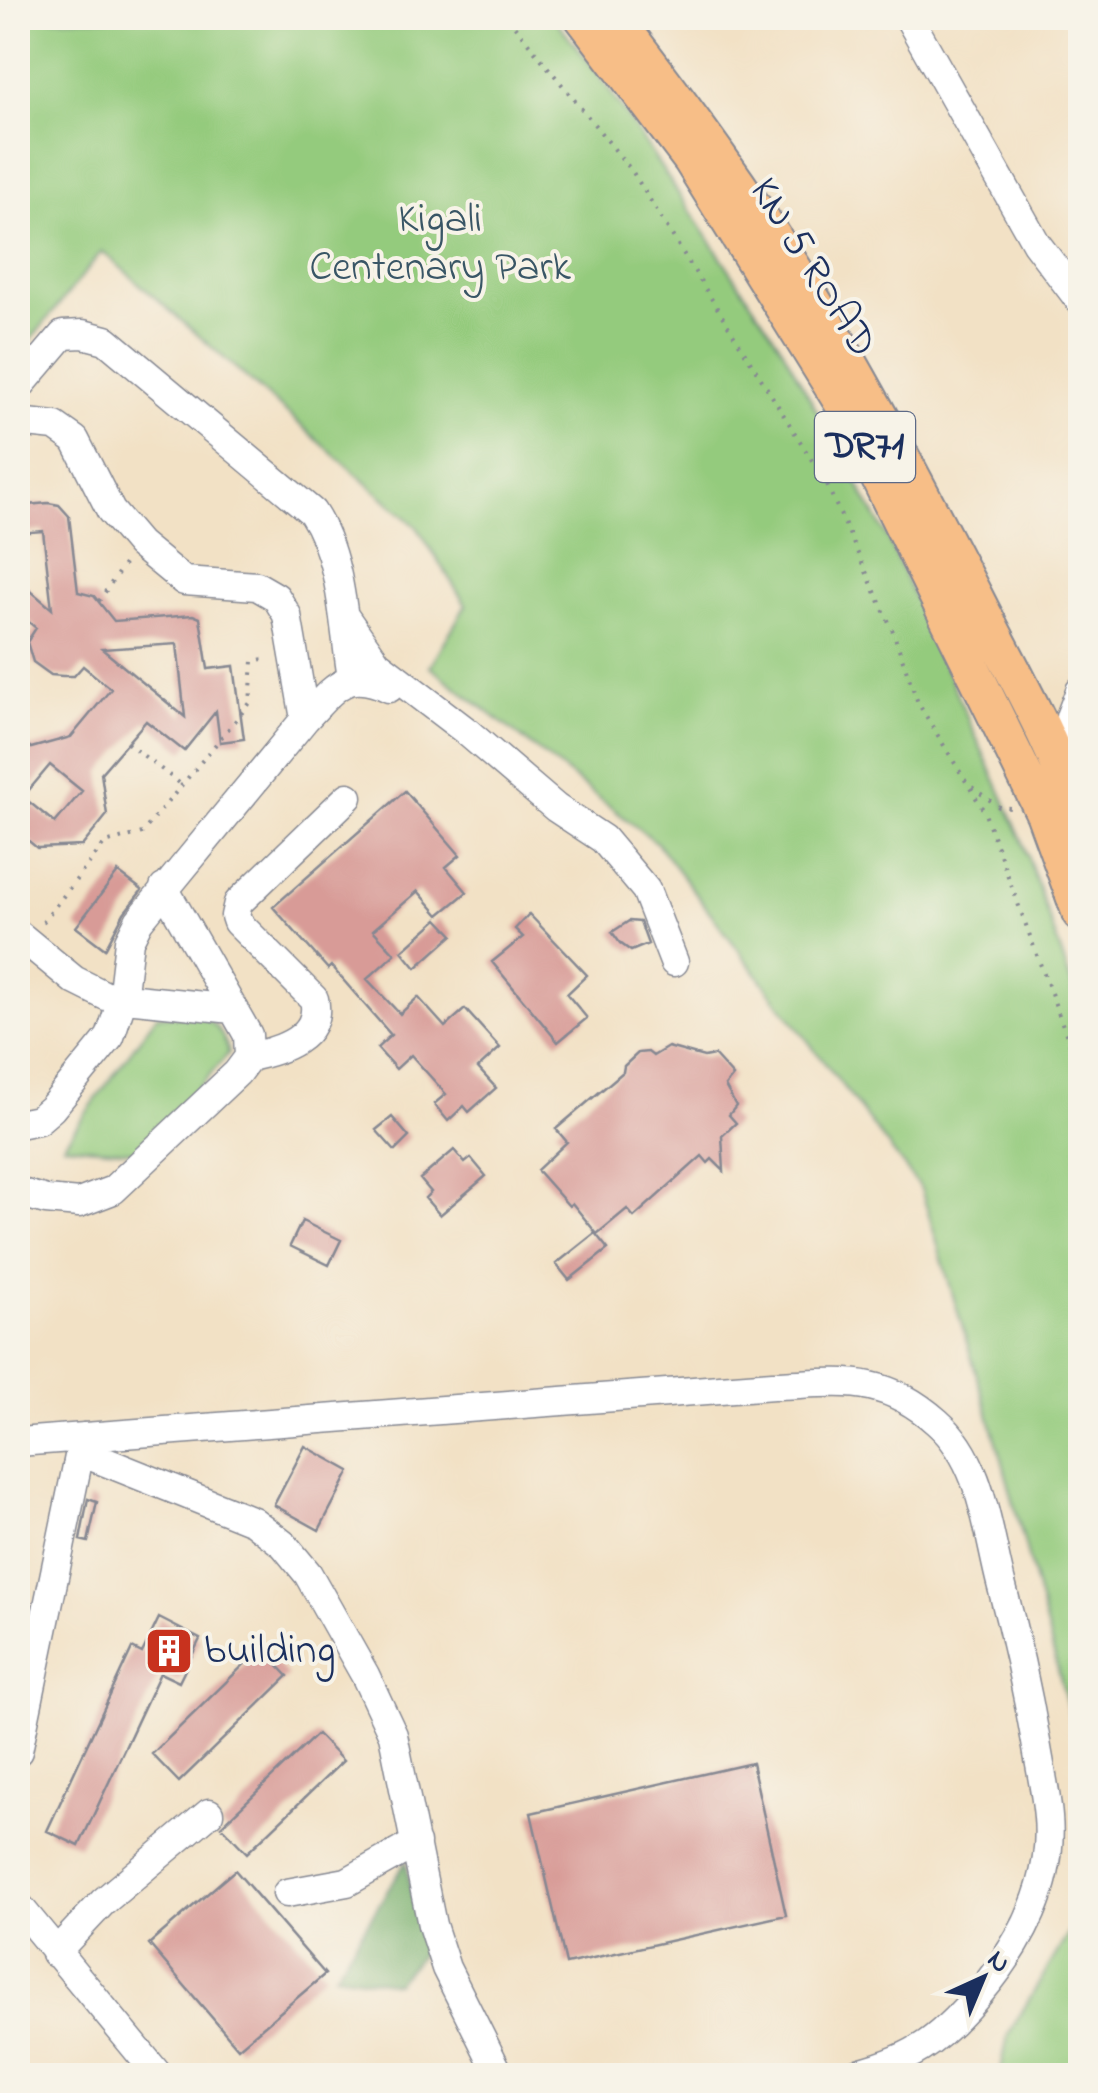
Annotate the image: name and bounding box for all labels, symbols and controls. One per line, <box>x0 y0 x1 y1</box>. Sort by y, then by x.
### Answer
street label: KN 5 ROAD <box>733 166 891 370</box>
park label: Kigali Centenary Park <box>309 190 571 299</box>
road number: DR71 <box>815 412 915 482</box>
place label: building <box>204 1621 335 1682</box>
building icon: building <box>143 1625 195 1677</box>
north arrow <box>933 1928 1033 2028</box>
text: N <box>977 1941 1019 1984</box>

